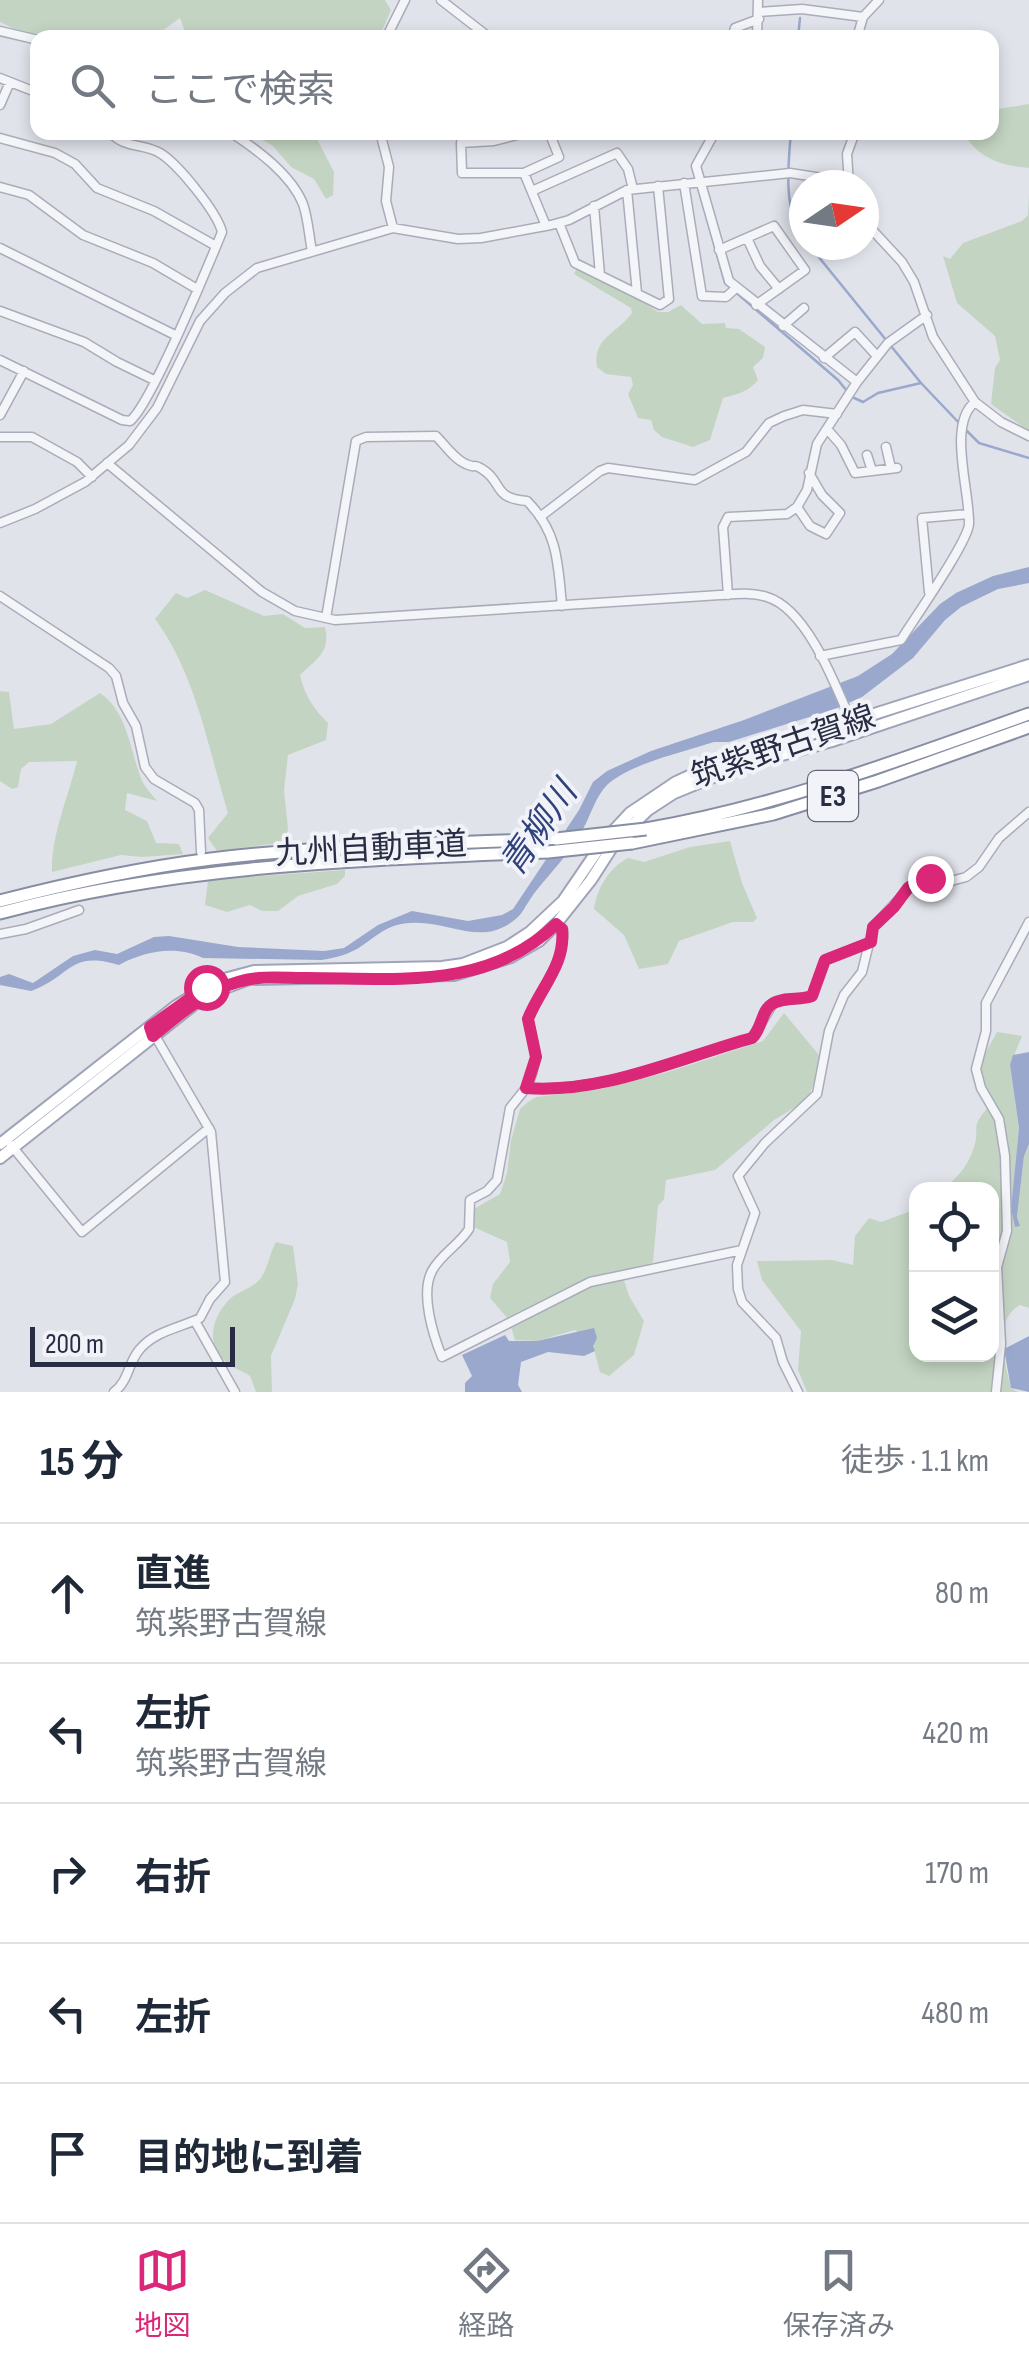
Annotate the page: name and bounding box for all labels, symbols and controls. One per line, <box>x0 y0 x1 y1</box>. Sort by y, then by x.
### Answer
search box <box>30 30 999 140</box>
icon: search <box>65 58 120 113</box>
text: ここで検索 <box>145 68 335 113</box>
north arrow <box>789 170 879 260</box>
street label: 筑紫野古賀線 <box>686 698 881 797</box>
water label: 青柳川 <box>491 770 589 884</box>
road number: E3 <box>808 771 858 821</box>
street label: 九州自動車道 <box>274 825 468 874</box>
route end <box>908 856 954 902</box>
route start <box>184 965 230 1011</box>
map controls <box>909 1182 999 1362</box>
button: locate <box>909 1182 999 1272</box>
button: layers <box>909 1272 999 1362</box>
scale bar <box>30 1322 235 1366</box>
text: 200 m <box>45 1328 104 1361</box>
text: 15 分 <box>40 1437 124 1488</box>
text: 徒歩 · 1.1 km <box>841 1442 989 1481</box>
text: 直進 <box>135 1552 211 1597</box>
icon: ahead <box>40 1566 95 1621</box>
text: 80 m <box>935 1574 989 1613</box>
text: 筑紫野古賀線 <box>135 1605 327 1644</box>
text: 左折 <box>135 1692 211 1737</box>
icon: left <box>40 1706 95 1761</box>
text: 420 m <box>922 1714 989 1753</box>
text: 筑紫野古賀線 <box>135 1745 327 1784</box>
icon: right <box>40 1846 95 1901</box>
text: 170 m <box>925 1854 989 1893</box>
text: 右折 <box>135 1856 211 1901</box>
icon: left <box>40 1986 95 2041</box>
text: 480 m <box>922 1994 989 2033</box>
text: 左折 <box>135 1996 211 2041</box>
icon: arrive <box>40 2126 95 2181</box>
text: 目的地に到着 <box>135 2136 363 2181</box>
tab: 地図 <box>134 2243 190 2343</box>
tab: 経路 <box>458 2243 515 2343</box>
tab: 保存済み <box>783 2243 895 2343</box>

